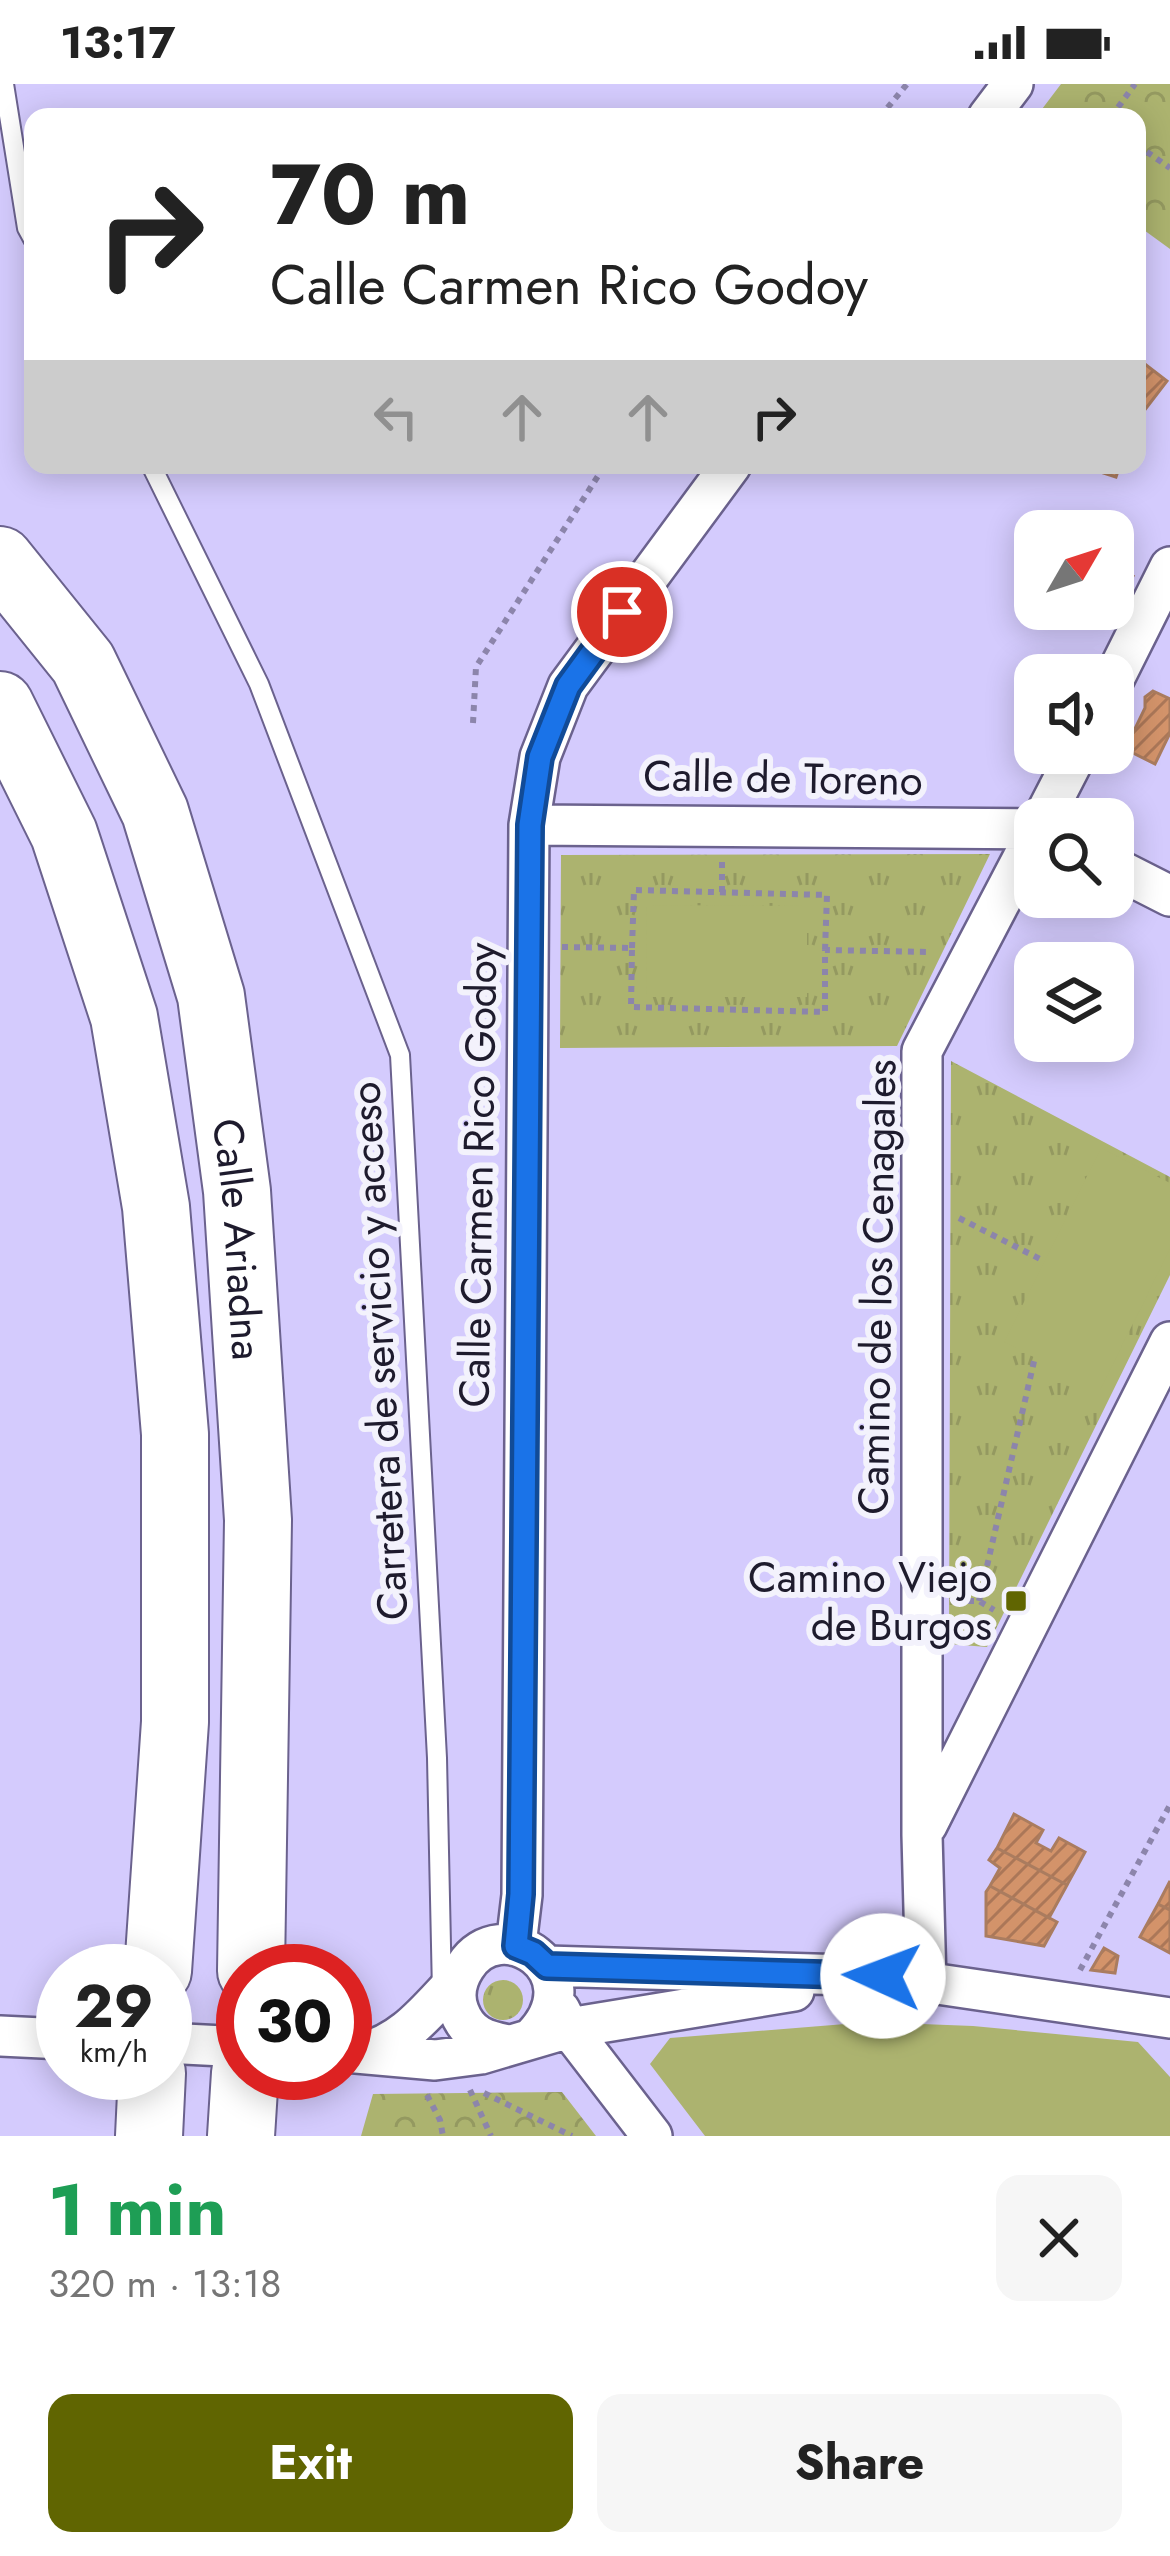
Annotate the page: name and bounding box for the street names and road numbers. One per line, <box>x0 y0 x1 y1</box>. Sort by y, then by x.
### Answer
street label: Calle de Toreno <box>643 745 923 811</box>
street label: Calle Carmen Rico Godoy <box>443 941 513 1408</box>
street label: Camino de los Cenagales <box>843 1059 911 1515</box>
street label: Carretera de servicio y acceso <box>334 1080 424 1622</box>
street label: Calle Ariadna <box>197 1115 278 1362</box>

